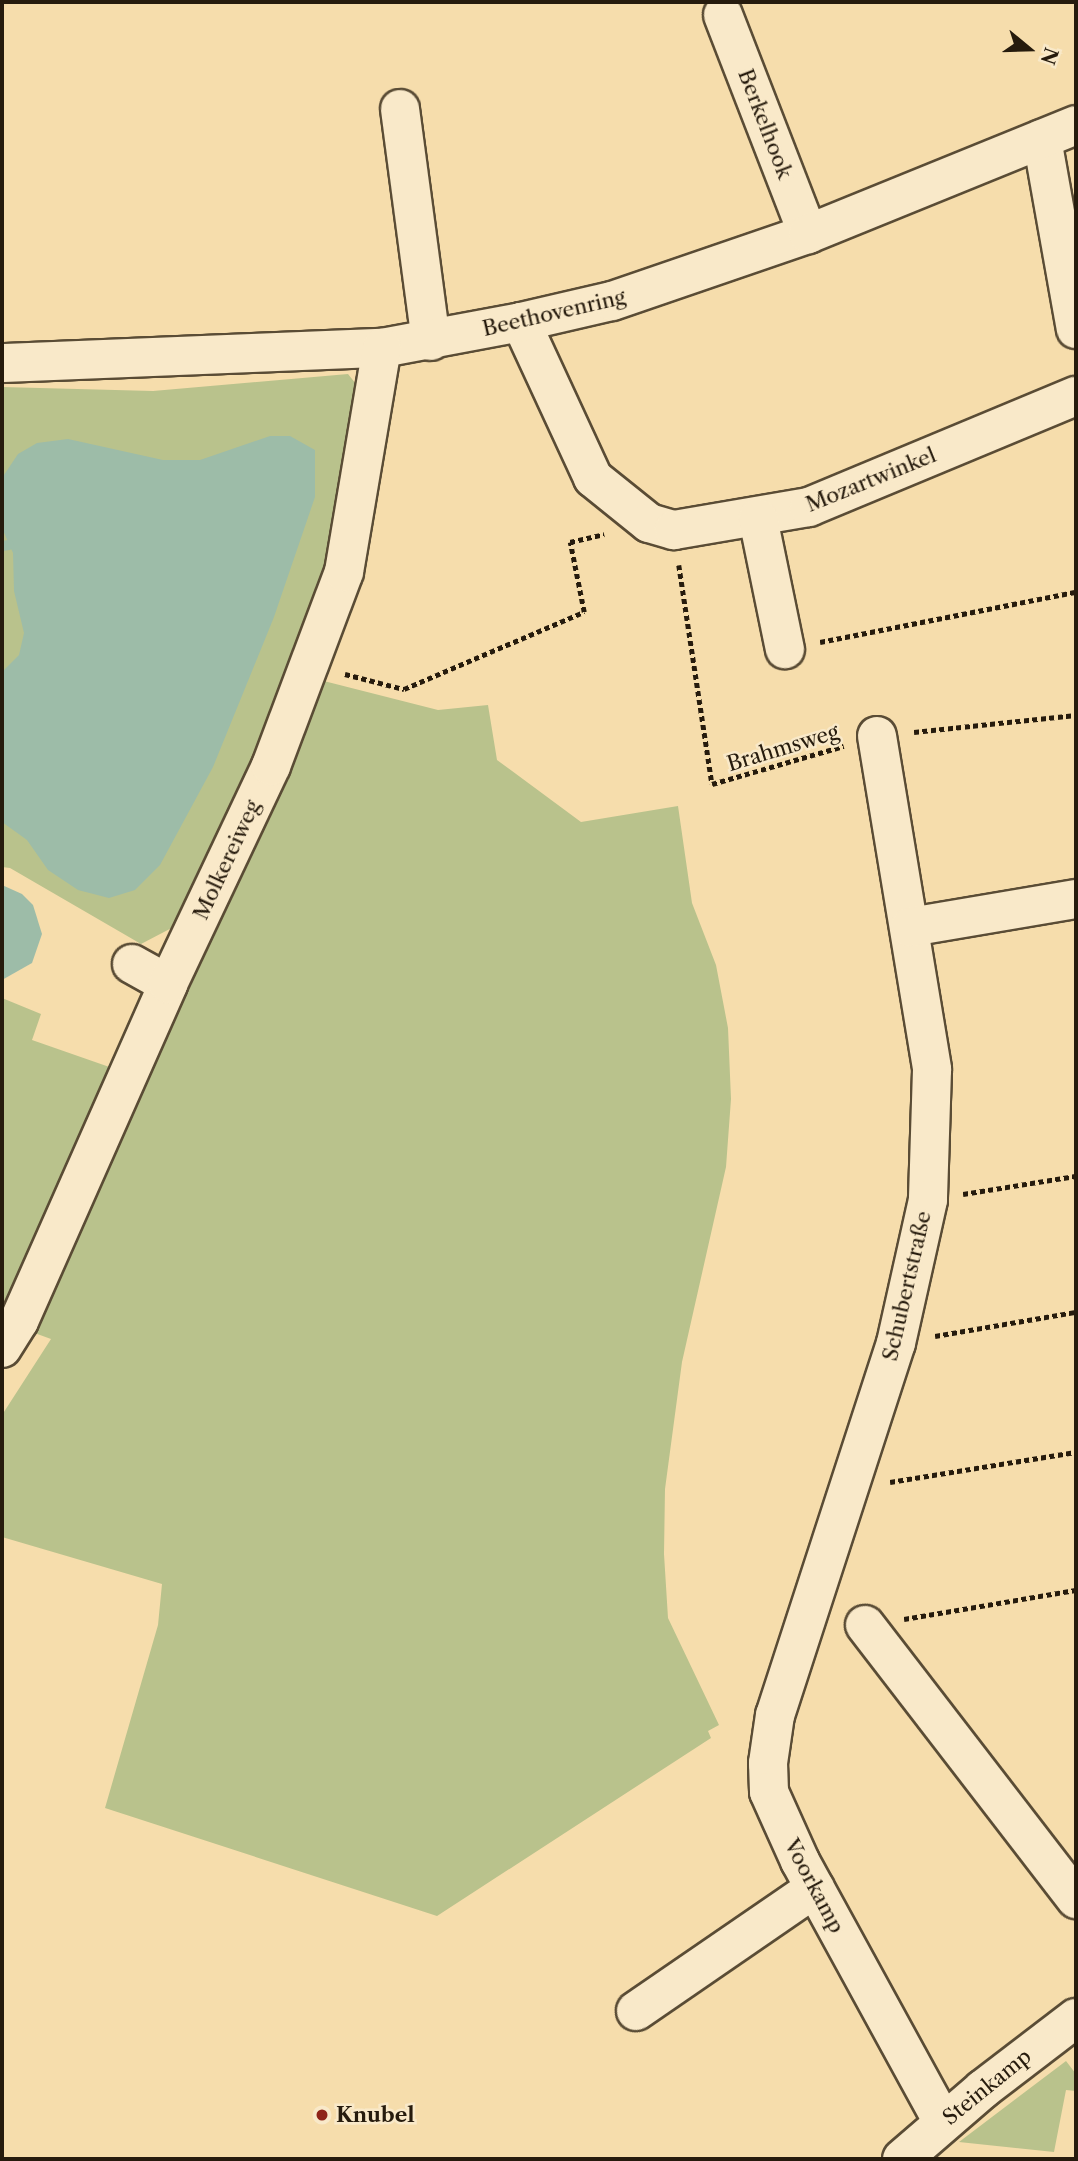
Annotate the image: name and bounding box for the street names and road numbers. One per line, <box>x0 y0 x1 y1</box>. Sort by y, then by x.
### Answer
street label: Berkelhook <box>733 66 797 182</box>
street label: Beethovenring <box>480 284 628 342</box>
street label: Mozartwinkel <box>802 442 940 518</box>
street label: Brahmsweg <box>724 719 842 777</box>
street label: Molkereiweg <box>188 796 266 924</box>
street label: Schubertstraße <box>878 1209 936 1363</box>
street label: Voorkamp <box>779 1835 849 1937</box>
street label: Steinkamp <box>938 2044 1036 2130</box>

